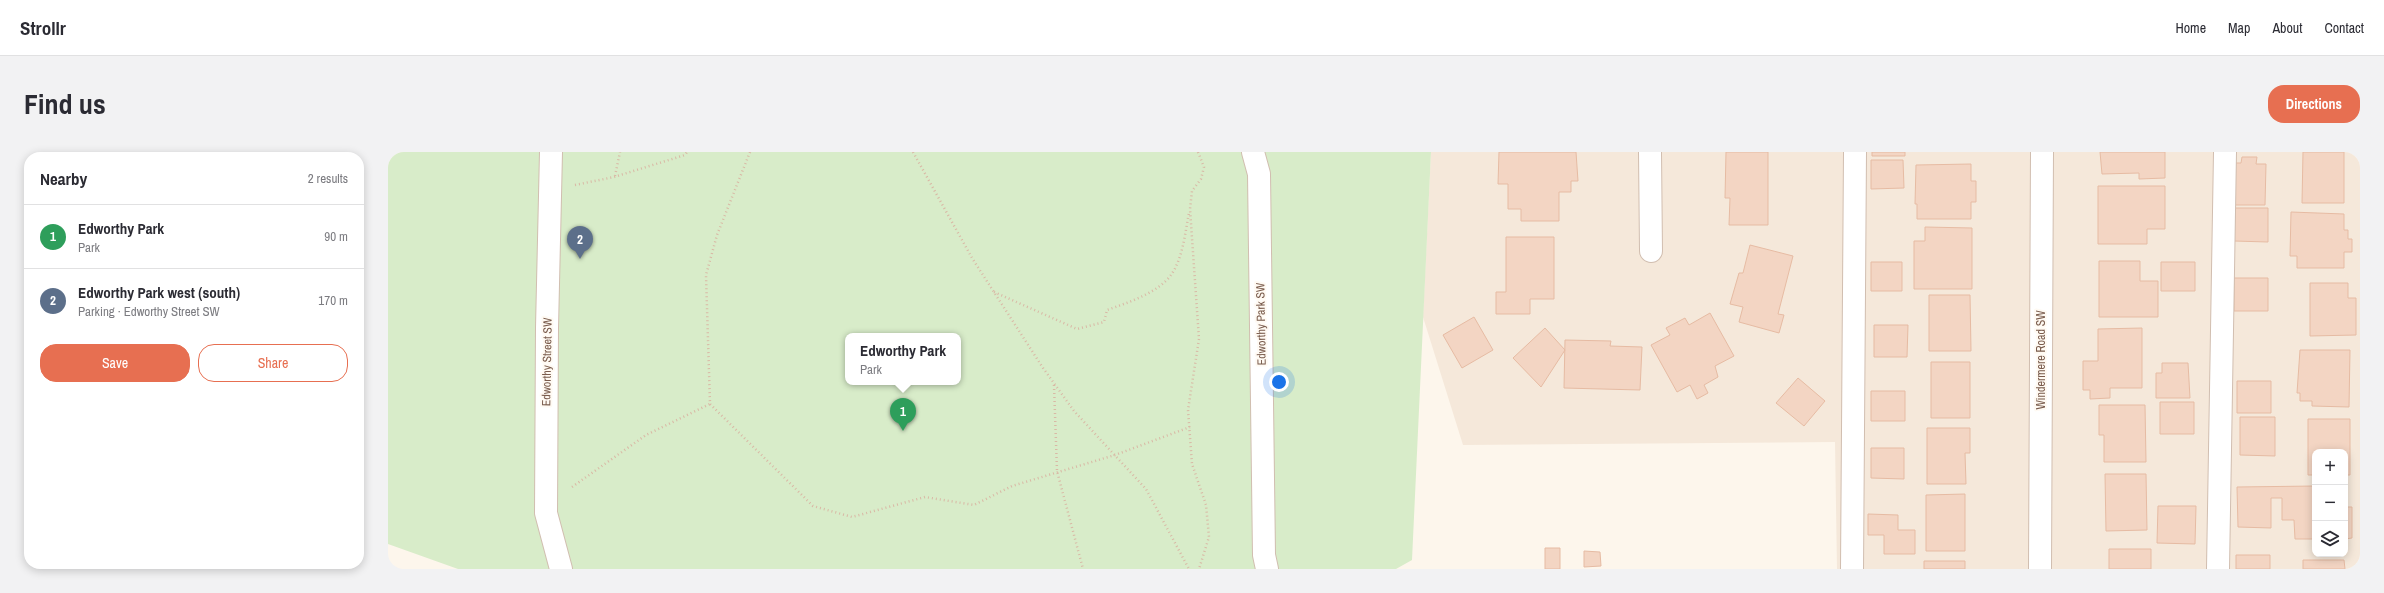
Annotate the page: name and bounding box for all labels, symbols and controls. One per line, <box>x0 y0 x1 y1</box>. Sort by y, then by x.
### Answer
text: Strollr <box>20 15 66 41</box>
text: Home <box>2175 19 2206 37</box>
text: Map <box>2228 19 2250 37</box>
text: About <box>2272 19 2302 37</box>
text: Contact <box>2324 19 2364 37</box>
text: Find us <box>24 85 106 123</box>
button: Directions <box>2268 85 2360 123</box>
text: Nearby <box>40 167 87 190</box>
text: 2 results <box>308 170 348 187</box>
text: Edworthy Park <box>78 218 164 239</box>
pin: 2 <box>567 226 593 259</box>
text: 1 <box>50 228 56 245</box>
text: 90 m <box>324 228 348 245</box>
text: Park <box>78 239 100 256</box>
text: Edworthy Park west (south) <box>78 282 240 303</box>
street label: Edworthy Park SW <box>1252 282 1270 365</box>
text: 2 <box>50 292 56 309</box>
text: 170 m <box>318 292 348 309</box>
text: Parking · Edworthy Street SW <box>78 303 220 320</box>
street label: Windermere Road SW <box>2033 310 2049 409</box>
street label: Edworthy Street SW <box>538 317 556 406</box>
popup <box>845 333 961 385</box>
text: Edworthy Park <box>860 340 946 361</box>
button: Save <box>40 344 190 382</box>
button: Share <box>198 344 348 382</box>
text: Park <box>860 361 882 378</box>
your location <box>1269 372 1289 392</box>
pin: 1 <box>890 398 916 431</box>
map controls <box>2312 449 2348 557</box>
button: + <box>2312 449 2348 485</box>
button: − <box>2312 485 2348 521</box>
button: layers <box>2312 521 2348 557</box>

